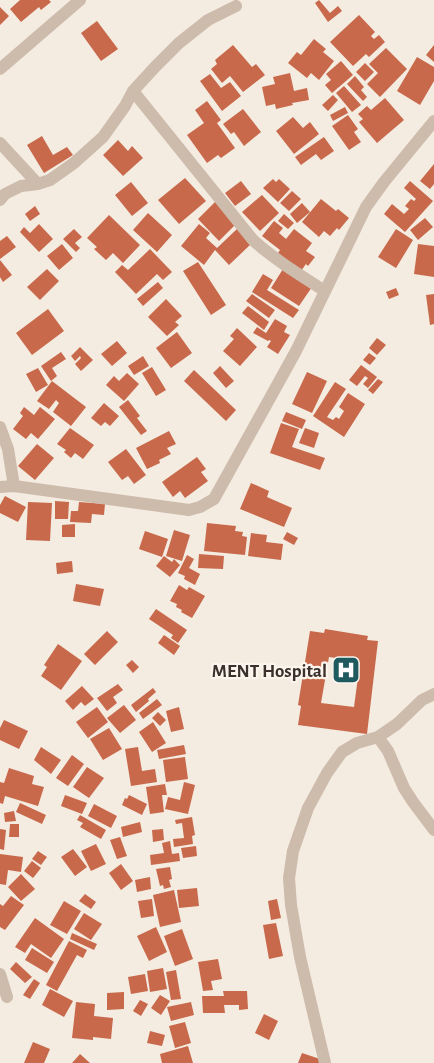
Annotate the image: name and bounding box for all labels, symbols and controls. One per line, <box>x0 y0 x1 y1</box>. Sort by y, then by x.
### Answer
hospital icon: MENT Hospital <box>331 655 361 685</box>
place label: MENT Hospital <box>212 662 327 681</box>

